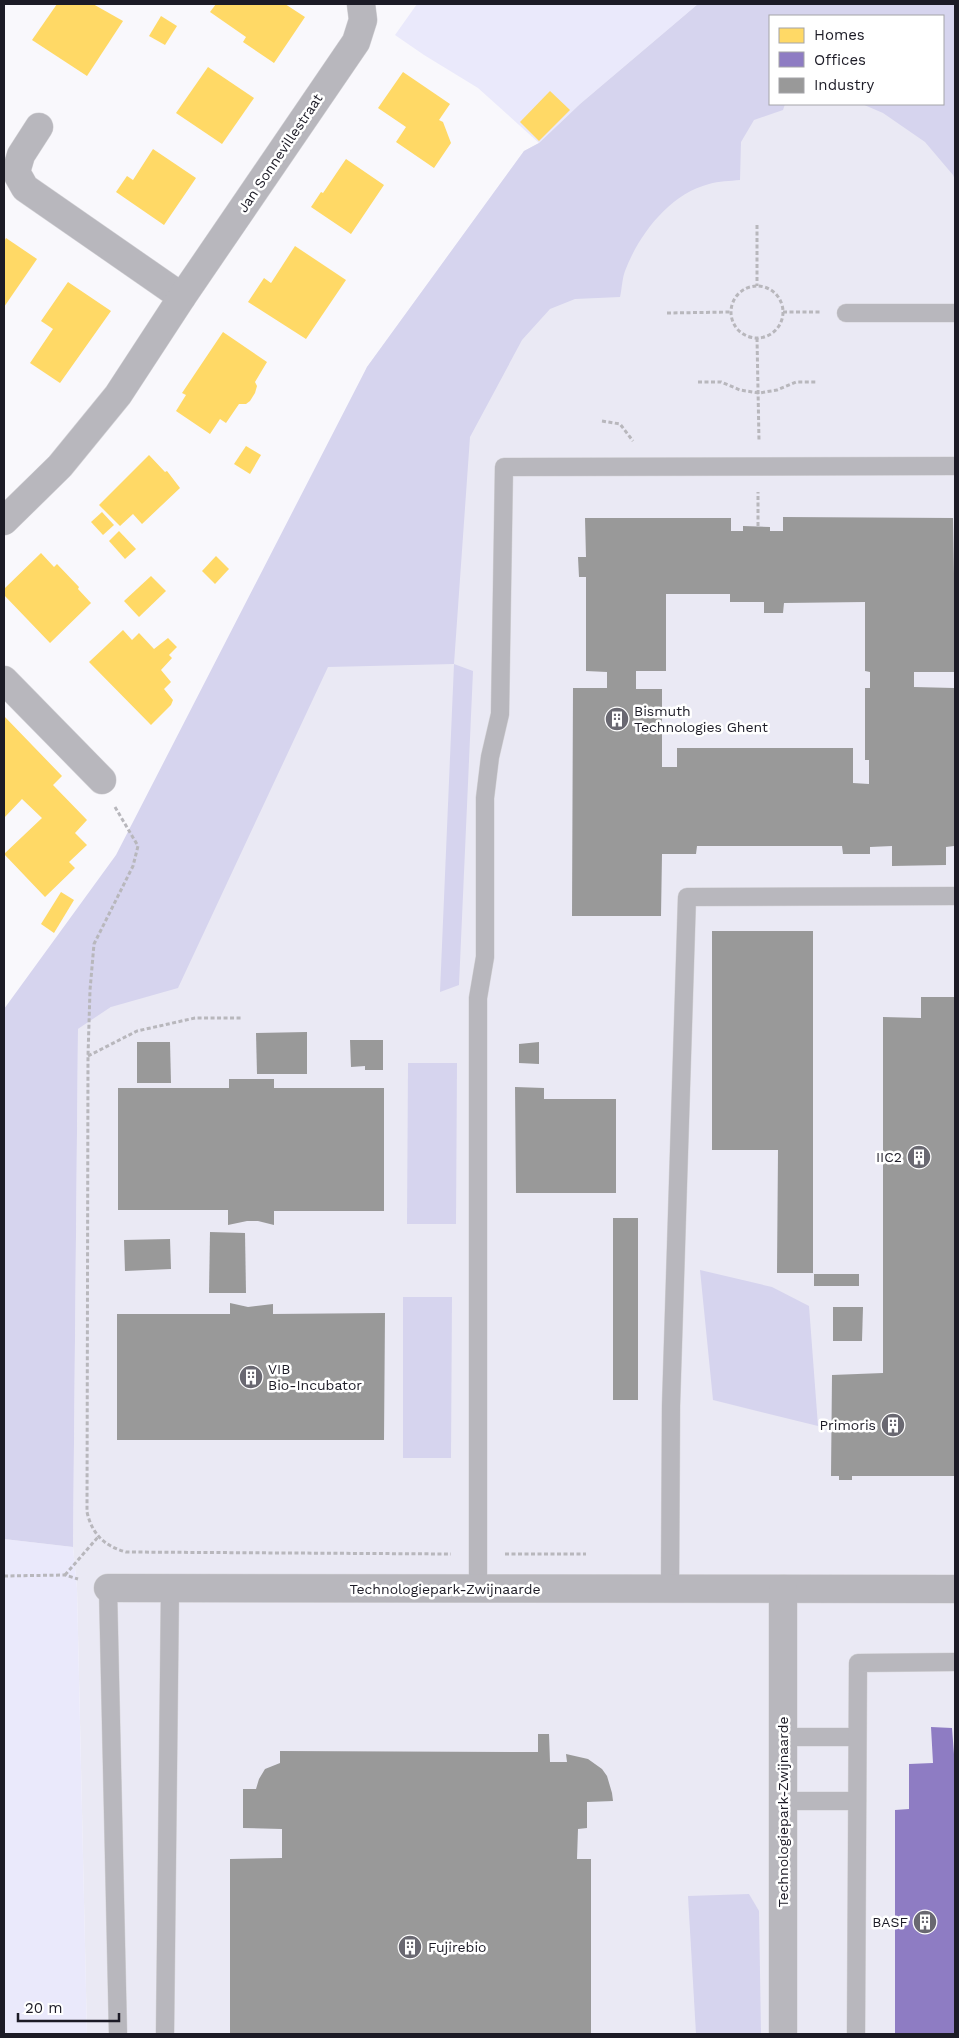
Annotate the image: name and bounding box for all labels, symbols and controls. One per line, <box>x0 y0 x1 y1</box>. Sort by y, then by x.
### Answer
legend <box>769 15 944 105</box>
text: Homes <box>814 26 865 44</box>
text: Offices <box>814 51 866 69</box>
text: Industry <box>814 76 875 94</box>
street label: Jan Sonnevillestraat <box>234 91 326 215</box>
place label: Bismuth Technologies Ghent <box>634 703 768 735</box>
building icon: Bismuth Technologies Ghent <box>604 706 630 732</box>
building icon: IIC2 <box>906 1144 932 1170</box>
place label: IIC2 <box>876 1149 902 1165</box>
place label: VIB Bio-Incubator <box>268 1361 362 1393</box>
building icon: VIB Bio-Incubator <box>238 1364 264 1390</box>
building icon: Primoris <box>880 1412 906 1438</box>
place label: Primoris <box>819 1417 876 1433</box>
street label: Technologiepark-Zwijnaarde <box>350 1581 541 1597</box>
street label: Technologiepark-Zwijnaarde <box>775 1717 791 1908</box>
building icon: BASF <box>912 1909 938 1935</box>
place label: BASF <box>872 1914 908 1930</box>
building icon: Fujirebio <box>397 1934 423 1960</box>
place label: Fujirebio <box>428 1939 487 1955</box>
scale bar <box>18 1990 119 2022</box>
text: 20 m <box>25 1999 63 2017</box>

